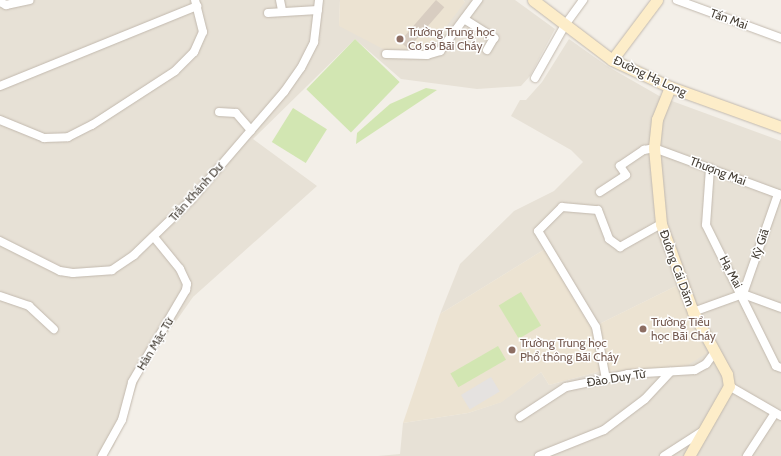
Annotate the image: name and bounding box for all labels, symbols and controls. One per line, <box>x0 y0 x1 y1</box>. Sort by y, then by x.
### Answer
street label: Tấn Mai <box>708 6 750 32</box>
place label: Trường Trung học Cơ sở Bãi Cháy <box>408 25 495 53</box>
marker: Trường Trung học Cơ sở Bãi Cháy <box>395 34 405 44</box>
street label: Đường Hạ Long <box>611 53 689 99</box>
street label: Thượng Mai <box>688 154 748 188</box>
street label: Trần Khánh Dư <box>166 160 226 224</box>
street label: Kỳ Giã <box>748 227 772 261</box>
street label: Đường Cái Dăm <box>656 228 698 308</box>
street label: Hạ Mai <box>716 253 746 291</box>
street label: Hàn Mặc Tử <box>134 315 176 373</box>
place label: Trường Tiểu học Bãi Cháy <box>651 315 716 343</box>
marker: Trường Tiểu học Bãi Cháy <box>638 324 648 334</box>
place label: Trường Trung học Phổ thông Bãi Cháy <box>520 336 619 364</box>
marker: Trường Trung học Phổ thông Bãi Cháy <box>507 345 517 355</box>
street label: Đào Duy Từ <box>586 366 646 390</box>

